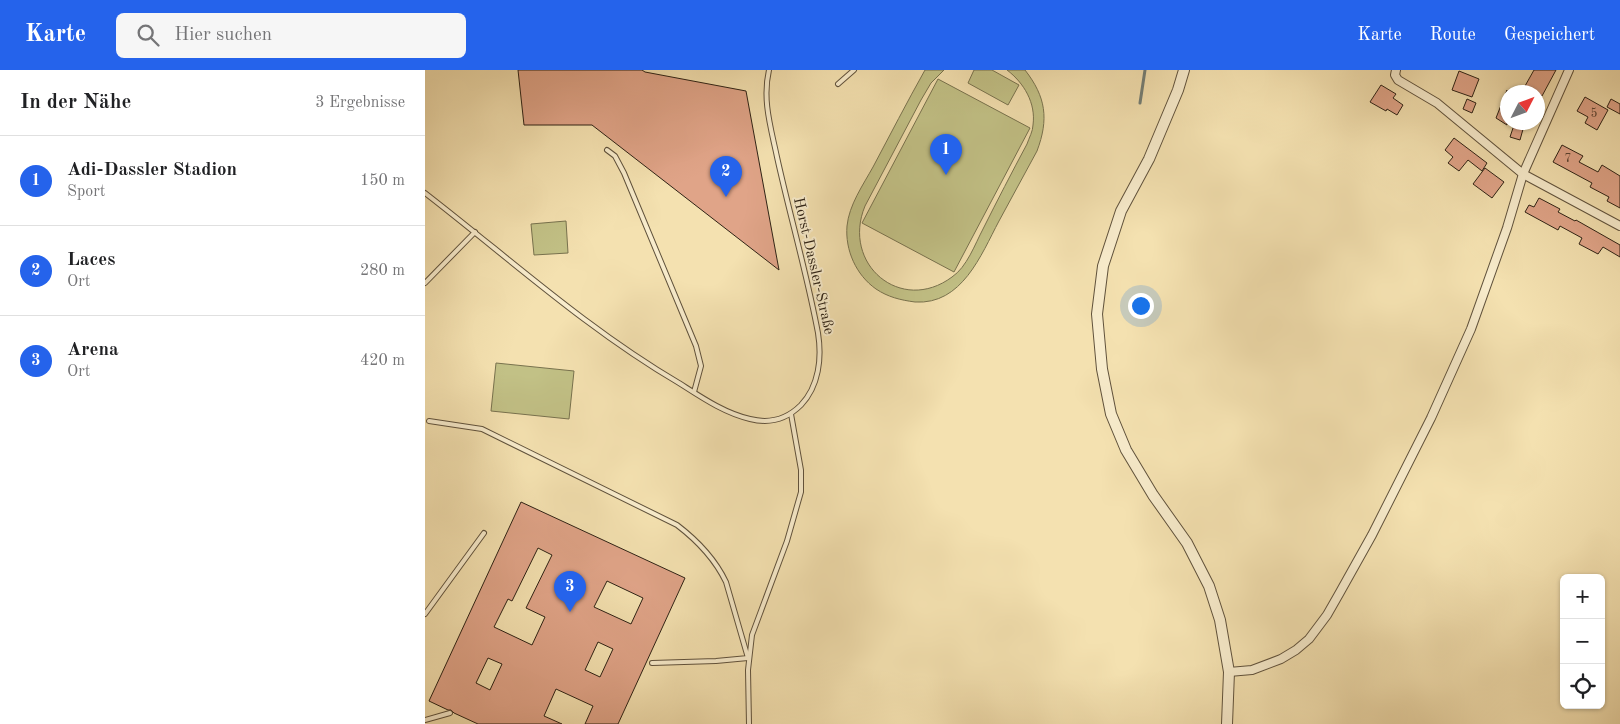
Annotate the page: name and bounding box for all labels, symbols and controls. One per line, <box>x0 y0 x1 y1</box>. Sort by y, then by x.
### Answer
search box <box>116 13 466 58</box>
icon: search <box>134 21 162 49</box>
text: Karte <box>25 23 86 47</box>
text: Hier suchen <box>174 26 272 45</box>
text: Karte <box>1357 26 1402 44</box>
text: Route <box>1430 26 1476 44</box>
text: Gespeichert <box>1504 26 1595 44</box>
north arrow <box>1500 85 1545 130</box>
text: In der Nähe <box>20 92 131 113</box>
text: 3 Ergebnisse <box>315 95 405 111</box>
house number: 5 <box>1591 107 1598 120</box>
pin: 1 <box>930 134 962 175</box>
house number: 7 <box>1565 153 1571 165</box>
pin: 2 <box>710 156 742 197</box>
text: Adi-Dassler Stadion <box>67 161 237 180</box>
text: 1 <box>31 173 41 189</box>
text: 150 m <box>360 173 405 189</box>
text: Sport <box>67 184 105 200</box>
street label: Horst-Dassler-Straße <box>790 196 836 336</box>
text: Laces <box>67 251 115 270</box>
text: 2 <box>31 263 41 279</box>
text: 280 m <box>360 263 405 279</box>
text: Ort <box>67 274 90 290</box>
your location <box>1128 293 1154 319</box>
text: Arena <box>67 341 119 360</box>
text: 3 <box>31 353 41 369</box>
text: 420 m <box>360 353 405 369</box>
text: Ort <box>67 364 90 380</box>
pin: 3 <box>554 571 586 612</box>
map controls <box>1560 574 1605 709</box>
button: + <box>1560 574 1605 619</box>
button: − <box>1560 619 1605 664</box>
button: locate <box>1560 664 1605 709</box>

